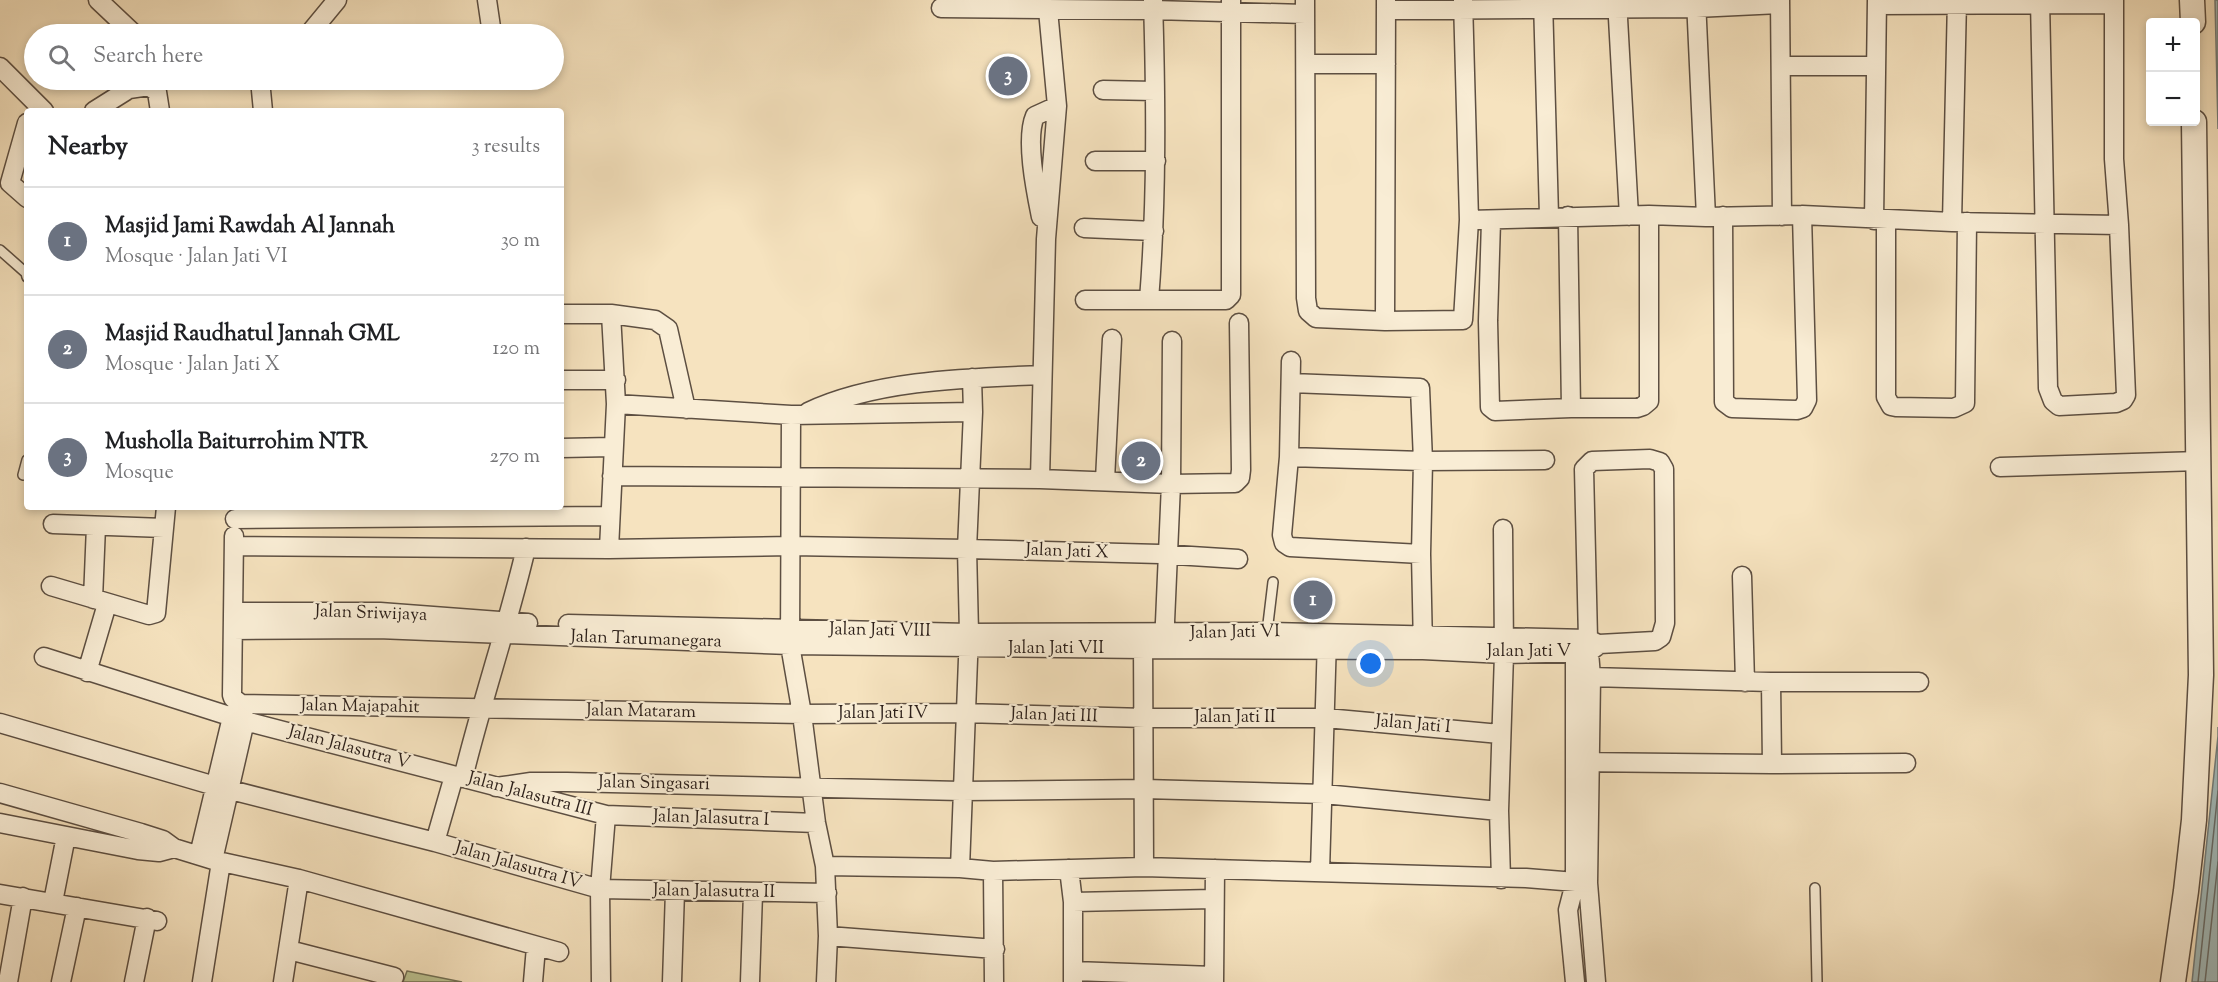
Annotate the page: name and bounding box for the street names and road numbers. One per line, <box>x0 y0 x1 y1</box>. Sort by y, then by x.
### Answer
street label: Jalan Jati X <box>1024 538 1110 566</box>
street label: Jalan Sriwijaya <box>313 599 428 629</box>
street label: Jalan Jati VIII <box>828 617 931 645</box>
street label: Jalan Jati VI <box>1189 619 1280 647</box>
street label: Jalan Tarumanegara <box>569 624 722 656</box>
street label: Jalan Jati VII <box>1007 636 1104 662</box>
street label: Jalan Jati V <box>1486 639 1572 665</box>
street label: Jalan Majapahit <box>299 693 420 721</box>
street label: Jalan Mataram <box>585 698 696 726</box>
street label: Jalan Jati IV <box>837 701 929 727</box>
street label: Jalan Jati III <box>1009 701 1098 731</box>
street label: Jalan Jati II <box>1193 705 1276 731</box>
street label: Jalan Jati I <box>1373 709 1452 741</box>
street label: Jalan Jalasutra V <box>284 719 413 777</box>
street label: Jalan Jalasutra III <box>464 766 595 824</box>
street label: Jalan Singasari <box>597 770 710 798</box>
street label: Jalan Jalasutra I <box>651 804 770 834</box>
street label: Jalan Jalasutra IV <box>450 835 585 897</box>
street label: Jalan Jalasutra II <box>652 878 776 906</box>

